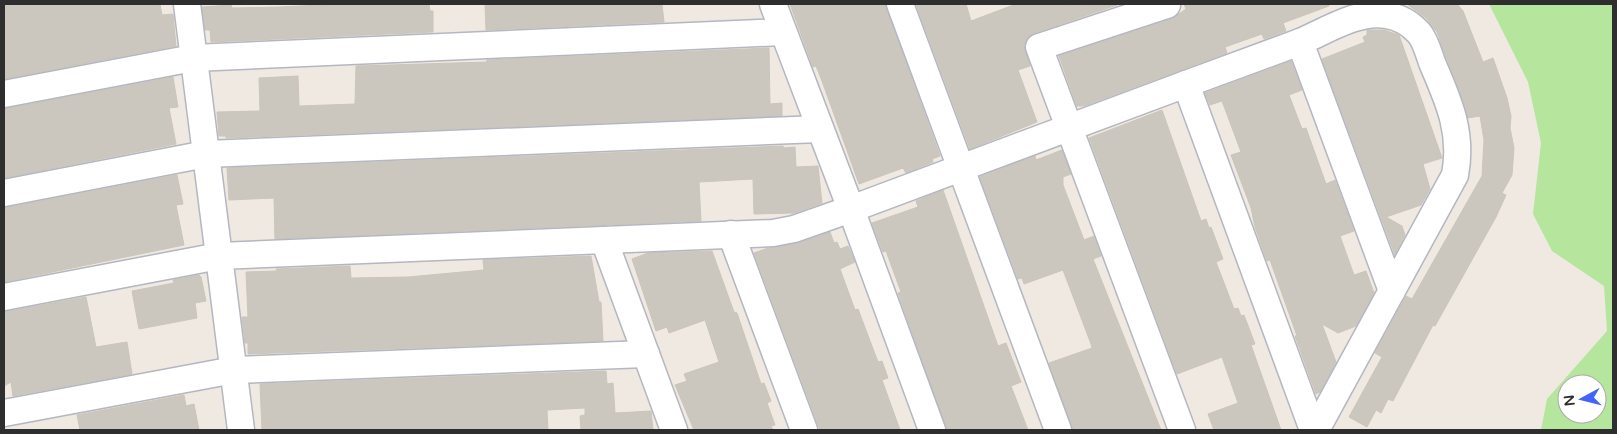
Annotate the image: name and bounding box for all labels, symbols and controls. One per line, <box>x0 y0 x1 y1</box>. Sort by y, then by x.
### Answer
north arrow <box>1557 374 1607 424</box>
text: N <box>1560 394 1579 407</box>

